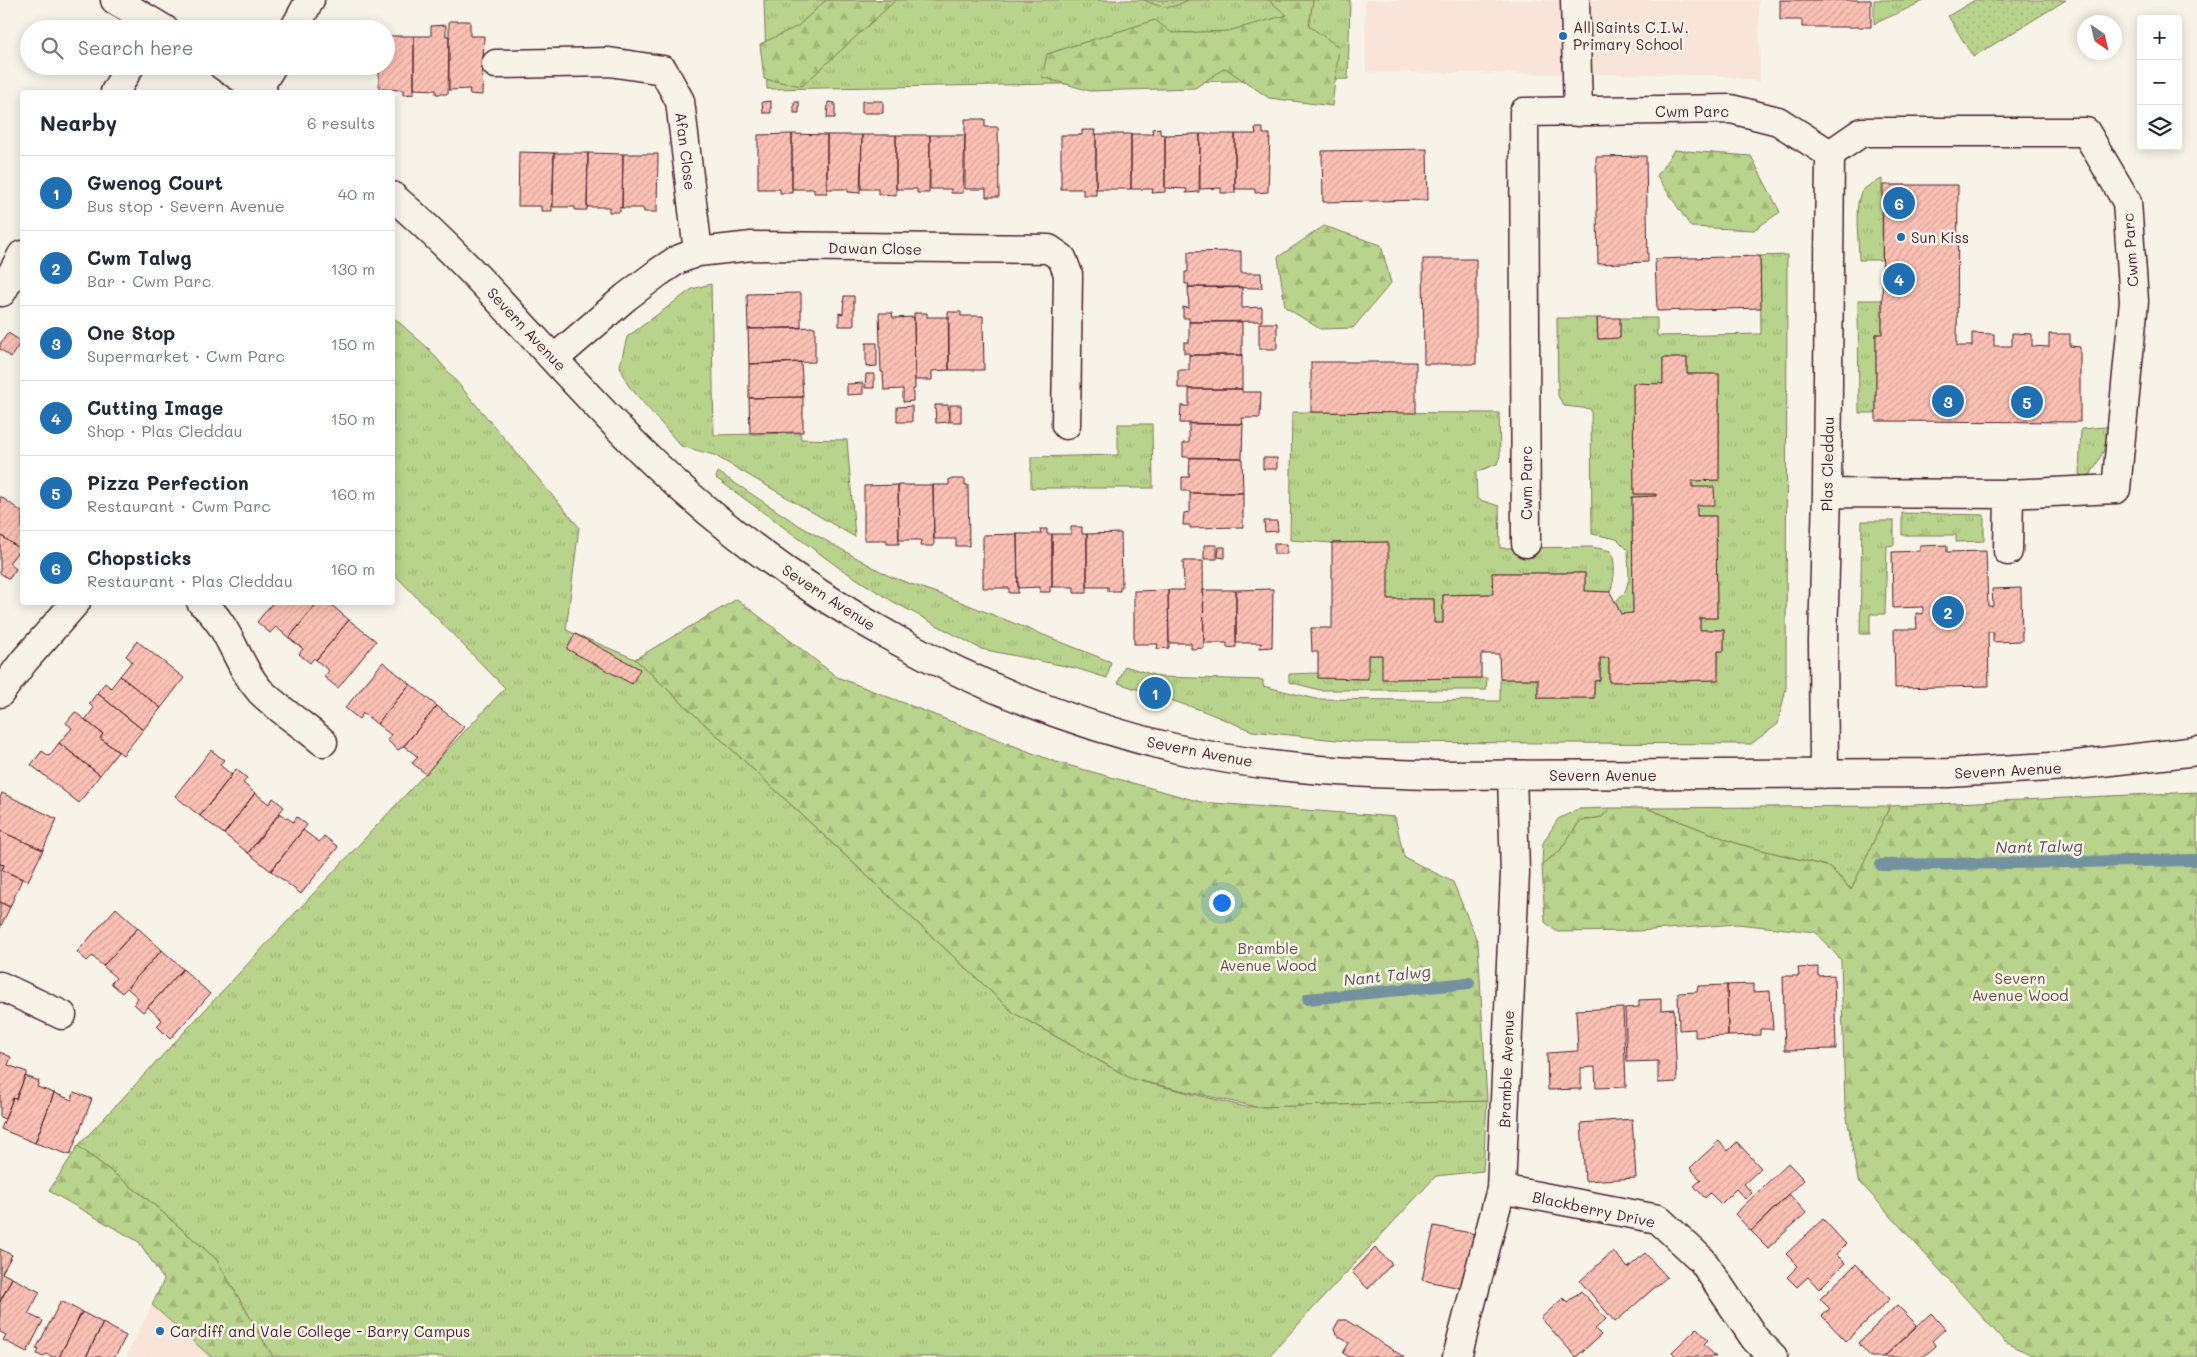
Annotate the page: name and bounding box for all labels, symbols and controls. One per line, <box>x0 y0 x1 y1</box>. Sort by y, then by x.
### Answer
north arrow <box>2077 15 2122 60</box>
map controls <box>2137 15 2182 150</box>
button: + <box>2137 15 2182 60</box>
place label: All Saints C.I.W. Primary School <box>1573 17 1689 54</box>
search box <box>20 20 395 75</box>
marker: All Saints C.I.W. Primary School <box>1557 30 1569 42</box>
icon: search <box>38 34 66 62</box>
text: Search here <box>78 35 194 60</box>
button: − <box>2137 60 2182 105</box>
street label: Cwm Parc <box>1655 101 1729 121</box>
button: layers <box>2137 105 2182 150</box>
text: Nearby <box>40 109 117 136</box>
street label: Afan Close <box>671 111 701 191</box>
text: 6 results <box>307 112 375 133</box>
text: Gwenog Court <box>87 170 223 195</box>
text: 1 <box>52 183 60 204</box>
text: 40 m <box>338 183 375 204</box>
pin: 6 <box>1883 184 1915 222</box>
text: Bus stop · Severn Avenue <box>87 195 285 216</box>
street label: Cwm Parc <box>2117 212 2143 288</box>
place label: Sun Kiss <box>1911 227 1969 247</box>
marker: Sun Kiss <box>1895 231 1907 243</box>
street label: Dawan Close <box>828 237 922 259</box>
text: Cwm Talwg <box>87 245 192 270</box>
text: 2 <box>52 258 60 279</box>
text: 130 m <box>331 258 375 279</box>
pin: 4 <box>1883 260 1915 298</box>
text: Bar · Cwm Parc <box>87 270 211 291</box>
street label: Severn Avenue <box>483 283 571 375</box>
text: One Stop <box>87 320 175 345</box>
text: 3 <box>51 333 61 354</box>
text: 150 m <box>331 333 375 354</box>
text: Supermarket · Cwm Parc <box>87 345 285 366</box>
pin: 3 <box>1932 382 1964 420</box>
pin: 5 <box>2011 383 2043 421</box>
text: Cutting Image <box>87 395 223 420</box>
text: 4 <box>51 408 61 429</box>
text: 150 m <box>331 408 375 429</box>
street label: Plas Cleddau <box>1816 416 1838 512</box>
text: Shop · Plas Cleddau <box>87 420 243 441</box>
street label: Cwm Parc <box>1516 446 1536 520</box>
text: Pizza Perfection <box>87 470 249 495</box>
text: 5 <box>51 483 61 504</box>
text: 160 m <box>330 483 375 504</box>
text: Restaurant · Cwm Parc <box>87 495 271 516</box>
text: Chopsticks <box>87 545 191 570</box>
text: 6 <box>51 558 61 579</box>
text: 160 m <box>330 558 375 579</box>
street label: Severn Avenue <box>778 559 880 635</box>
text: Restaurant · Plas Cleddau <box>87 570 293 591</box>
pin: 2 <box>1932 593 1964 631</box>
pin: 1 <box>1139 674 1171 712</box>
street label: Severn Avenue <box>1145 731 1255 771</box>
street label: Severn Avenue <box>1954 757 2062 783</box>
street label: Severn Avenue <box>1549 765 1657 785</box>
water label: Nant Talwg <box>1995 835 2083 857</box>
your location <box>1209 890 1235 916</box>
park label: Bramble Avenue Wood <box>1219 938 1317 975</box>
water label: Nant Talwg <box>1342 960 1432 990</box>
park label: Severn Avenue Wood <box>1971 968 2069 1005</box>
street label: Bramble Avenue <box>1494 1010 1518 1128</box>
street label: Blackberry Drive <box>1531 1186 1657 1232</box>
place label: Cardiff and Vale College - Barry Campus <box>170 1321 470 1341</box>
marker: Cardiff and Vale College - Barry Campus <box>154 1325 166 1337</box>

